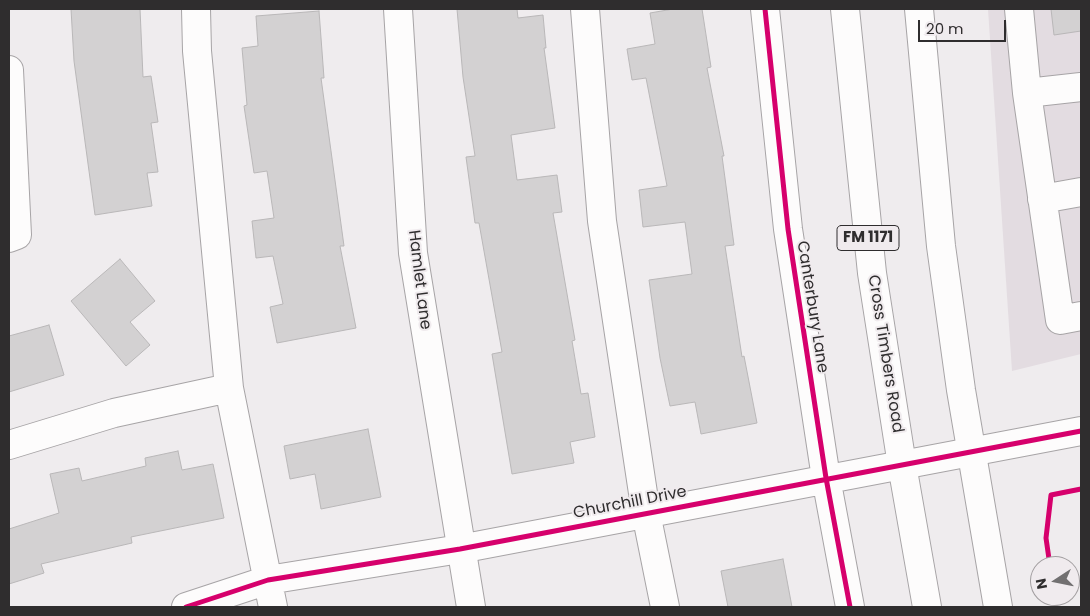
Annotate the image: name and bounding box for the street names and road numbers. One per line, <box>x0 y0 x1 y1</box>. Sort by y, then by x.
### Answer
road number: FM 1171 <box>837 226 899 250</box>
street label: Hamlet Lane <box>403 229 435 331</box>
street label: Canterbury Lane <box>792 240 832 374</box>
street label: Cross Timbers Road <box>863 274 907 434</box>
street label: Churchill Drive <box>572 483 688 523</box>

